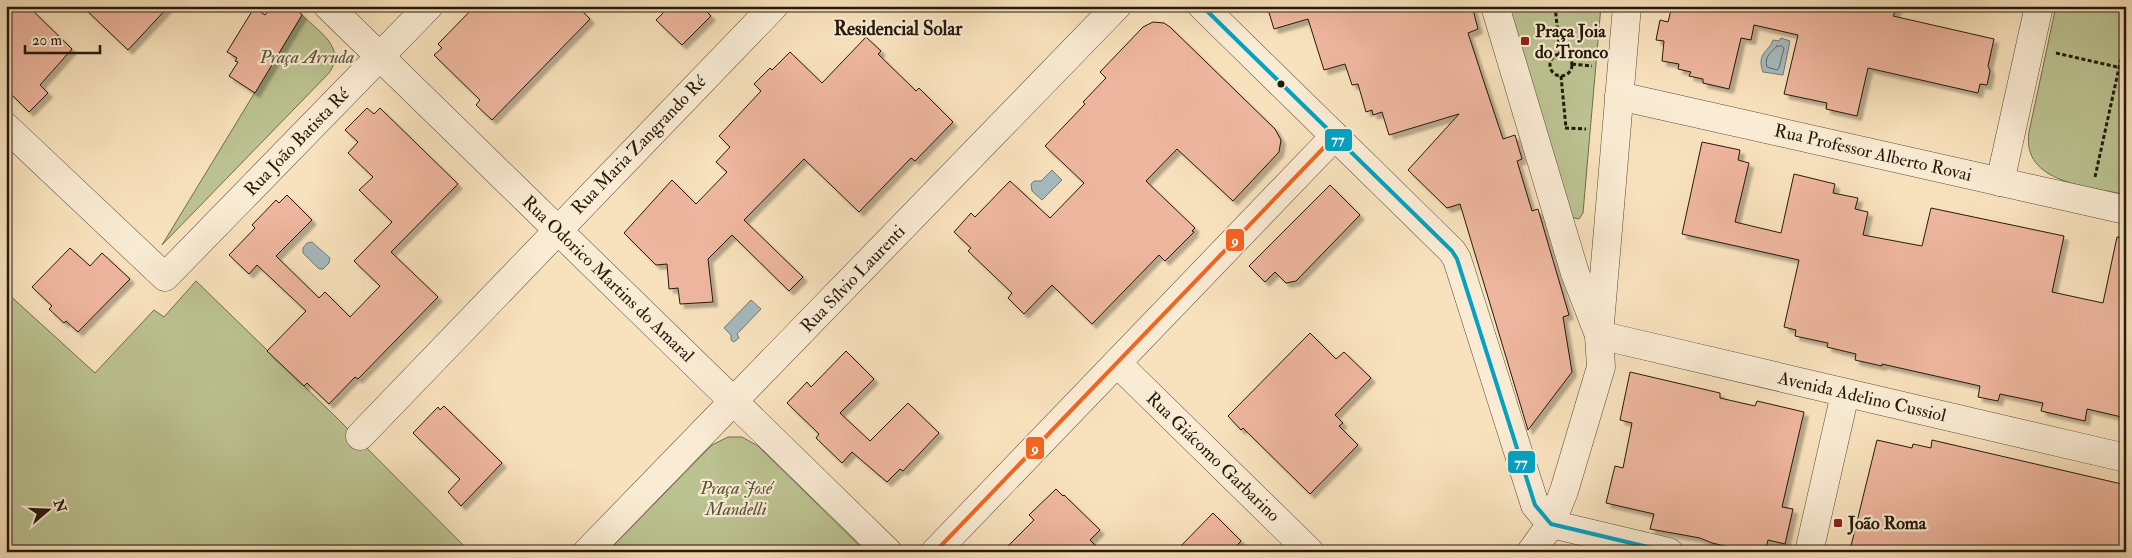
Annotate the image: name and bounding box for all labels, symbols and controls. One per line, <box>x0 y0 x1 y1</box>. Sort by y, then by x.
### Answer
district label: Residencial Solar <box>834 17 963 41</box>
place label: Praça Joia do Tronco <box>1535 20 1608 64</box>
scale bar <box>25 22 100 54</box>
text: 20 m <box>32 31 62 50</box>
marker: Praça Joia do Tronco <box>1519 35 1531 47</box>
park label: Praça Arruda <box>259 46 354 69</box>
street label: Rua Maria Zangrando Ré <box>567 70 712 219</box>
unlabelled marker <box>1276 79 1286 89</box>
street label: Rua João Batista Ré <box>239 83 355 201</box>
street label: Rua Professor Alberto Rovai <box>1772 119 1974 187</box>
line badge: 77 <box>1324 128 1353 152</box>
text: 77 <box>1332 131 1345 148</box>
street label: Rua Odorico Martins do Amaral <box>517 191 699 368</box>
street label: Rua Sílvio Laurenti <box>796 220 910 338</box>
line badge: 9 <box>1225 228 1245 252</box>
text: 9 <box>1229 232 1239 249</box>
street label: Avenida Adelino Cussiol <box>1775 366 1949 428</box>
street label: Rua Giácomo Garbarino <box>1141 387 1285 527</box>
line badge: 9 <box>1025 436 1045 460</box>
text: 9 <box>1029 440 1039 457</box>
line badge: 77 <box>1507 450 1536 474</box>
text: 77 <box>1515 454 1528 471</box>
park label: Praça José Mandelli <box>699 477 775 521</box>
north arrow <box>22 486 72 536</box>
text: N <box>49 496 70 515</box>
place label: João Roma <box>1847 512 1927 535</box>
marker: João Roma <box>1832 517 1844 529</box>

